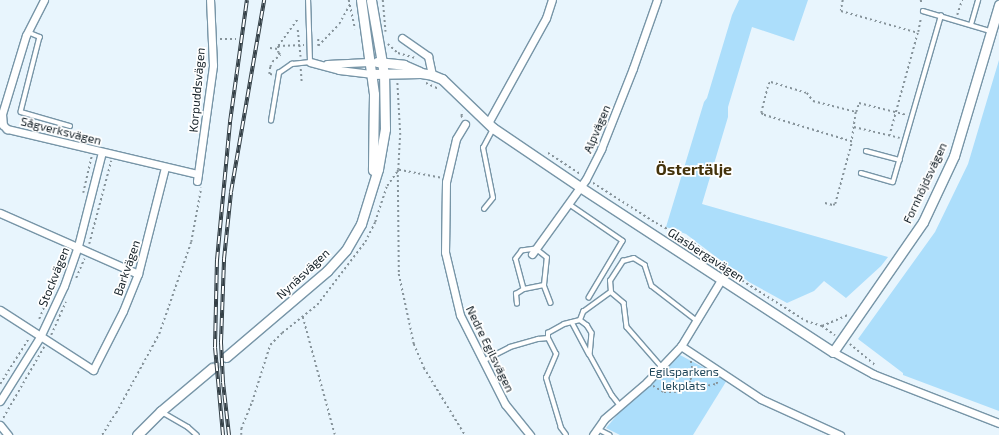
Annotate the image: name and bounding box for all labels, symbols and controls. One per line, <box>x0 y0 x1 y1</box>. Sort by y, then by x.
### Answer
street label: Korpuddsvägen <box>186 47 208 133</box>
street label: Alpvägen <box>580 103 614 155</box>
street label: Sågverksvägen <box>19 114 103 148</box>
street label: Fornhöjdsvägen <box>900 140 950 226</box>
district label: Östertälje <box>656 159 732 179</box>
street label: Glasbergavägen <box>665 225 747 285</box>
street label: Barkvägen <box>111 238 143 298</box>
street label: Stockvägen <box>36 245 72 309</box>
street label: Nynäsvägen <box>273 246 333 302</box>
street label: Nedre Egilsvägen <box>463 303 517 395</box>
park label: Egilsparkens lekplats <box>649 365 719 393</box>

